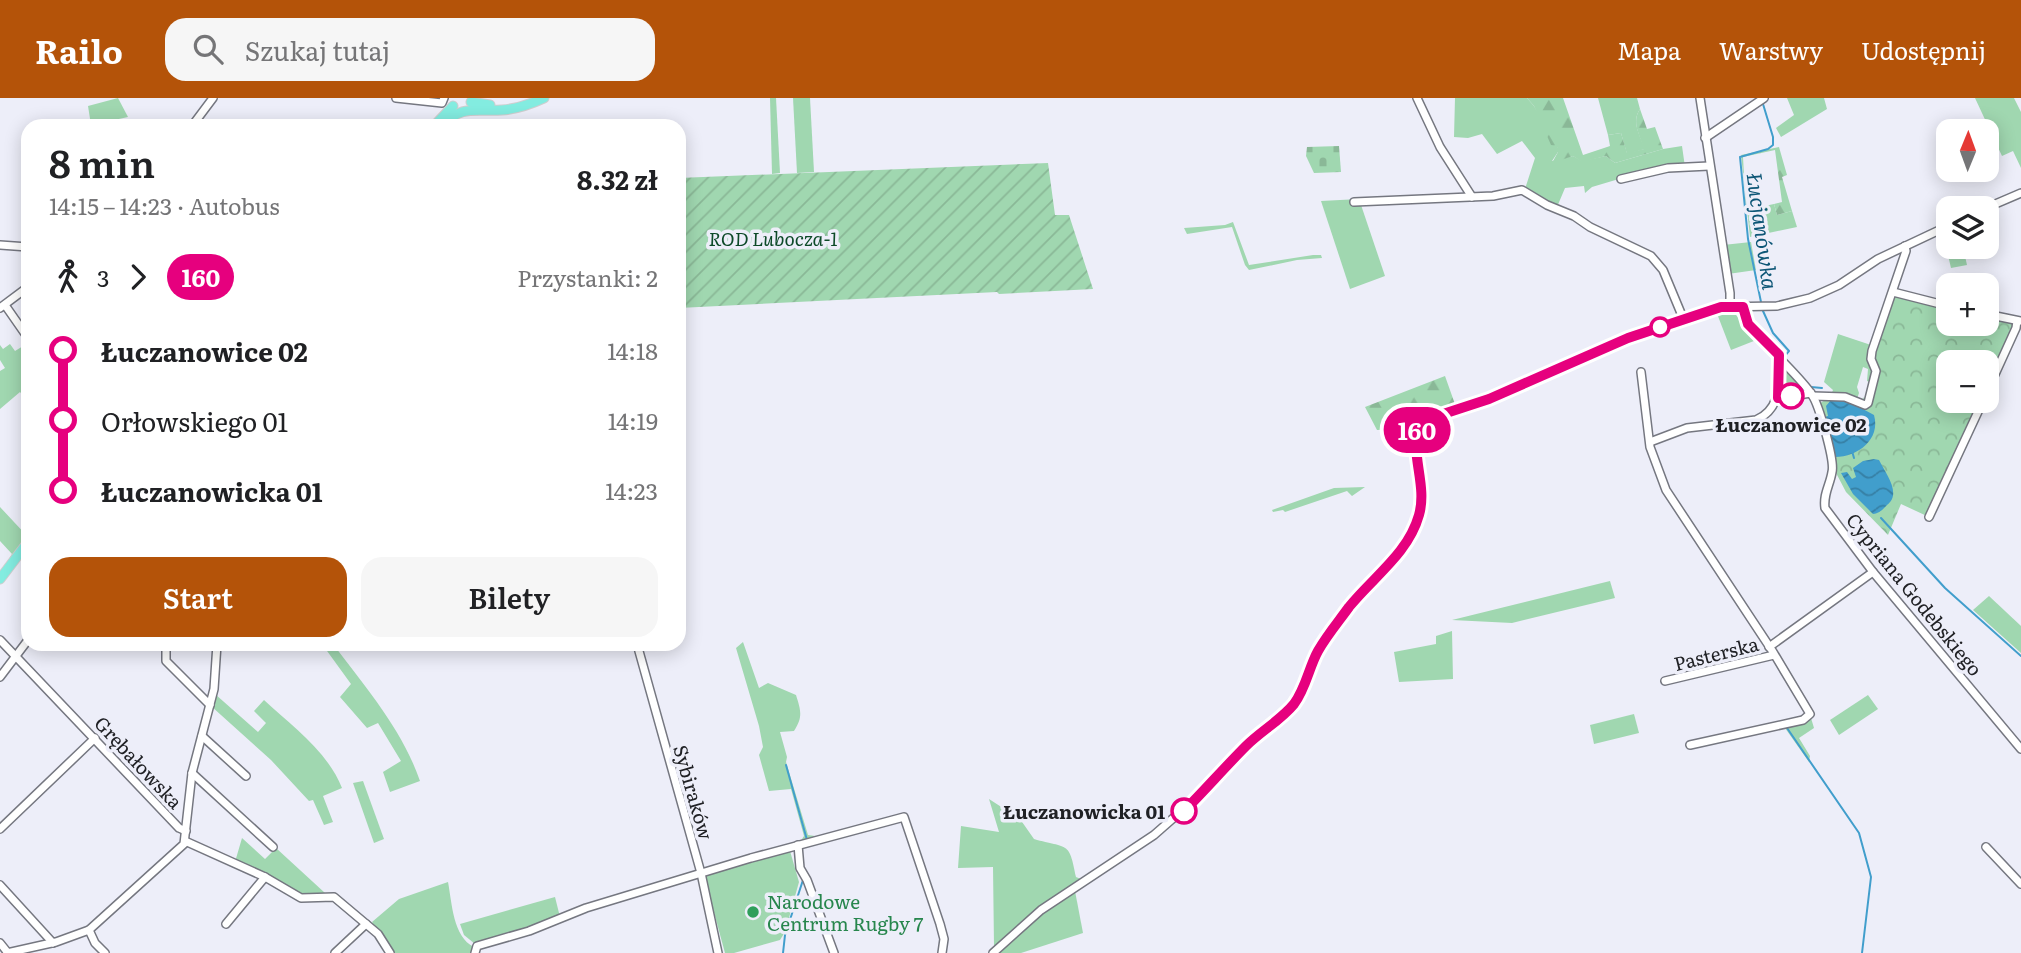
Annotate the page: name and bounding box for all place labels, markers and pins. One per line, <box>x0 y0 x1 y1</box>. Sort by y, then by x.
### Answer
unlabelled marker <box>1650 317 1670 337</box>
marker: Łuczanowice 02 <box>1778 383 1804 409</box>
place label: Łuczanowice 02 <box>1715 410 1867 438</box>
place label: Łuczanowicka 01 <box>1003 797 1165 825</box>
marker: Łuczanowicka 01 <box>1171 798 1197 824</box>
place label: Narodowe Centrum Rugby 7 <box>767 887 924 937</box>
marker: Narodowe Centrum Rugby 7 <box>745 904 761 920</box>

